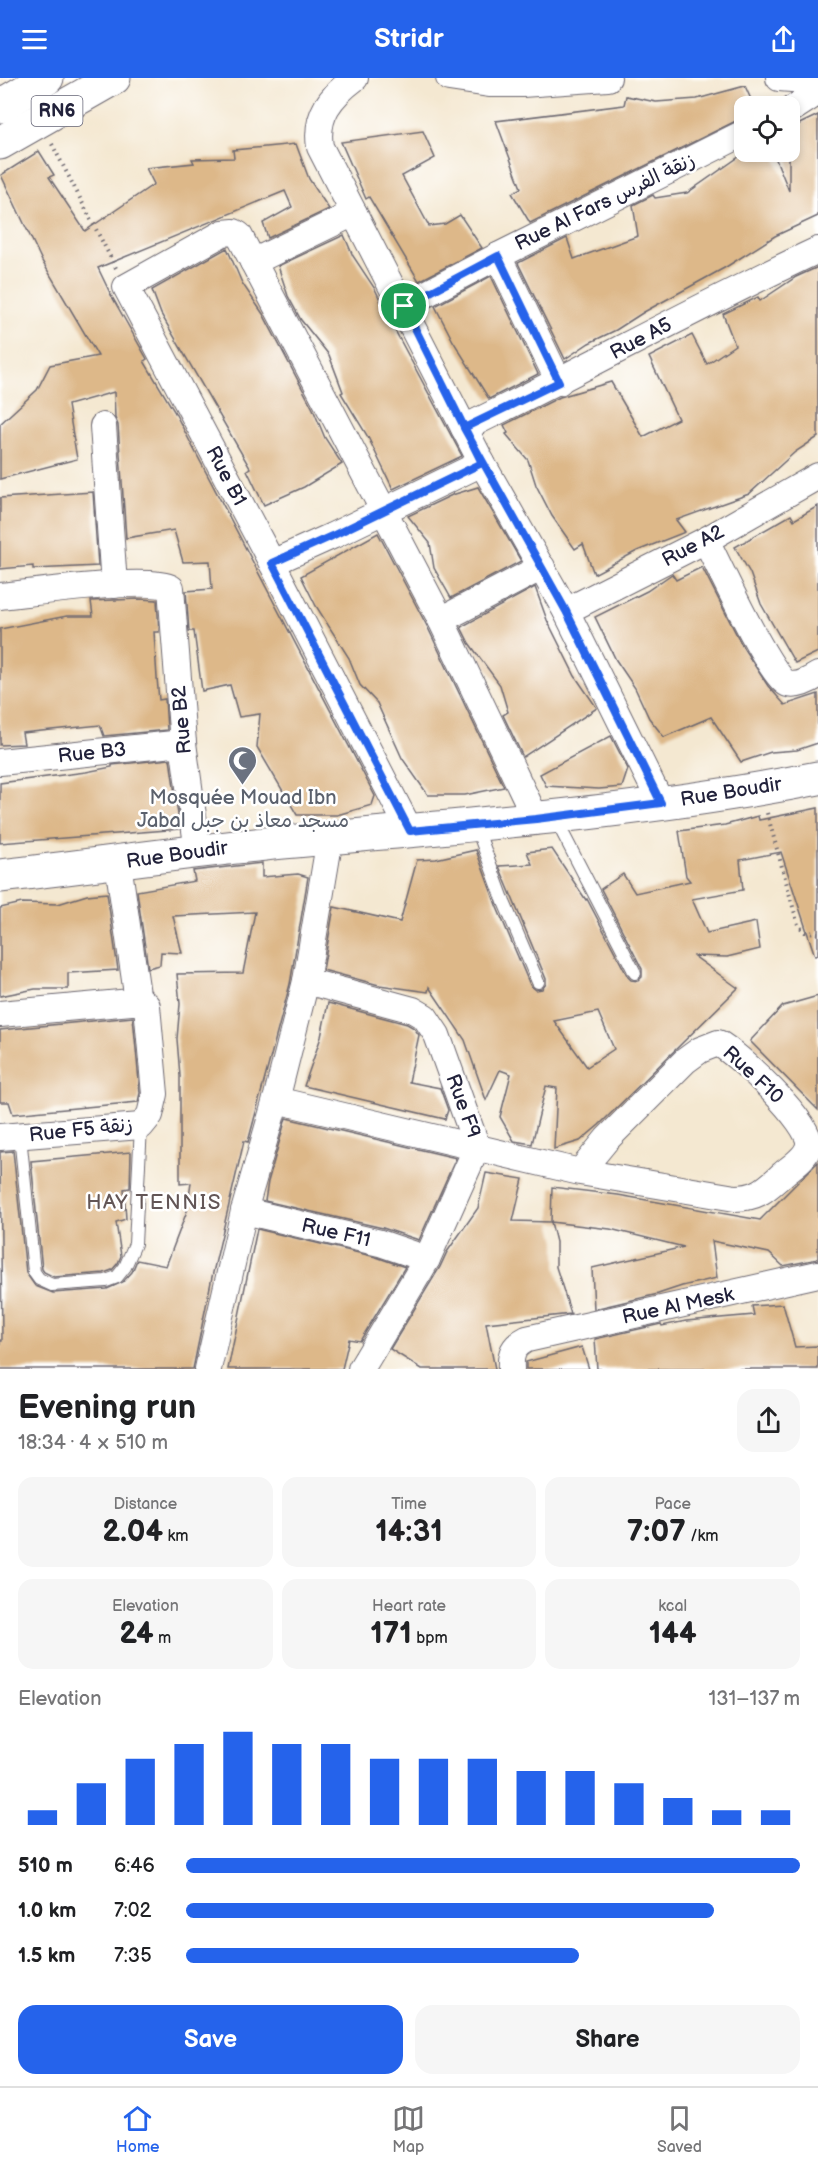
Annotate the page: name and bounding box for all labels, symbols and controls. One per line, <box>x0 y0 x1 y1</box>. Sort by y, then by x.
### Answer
icon: menu <box>18 23 51 56</box>
text: Stridr <box>374 23 444 55</box>
icon: share <box>767 23 800 56</box>
road number: RN6 <box>32 96 82 126</box>
map controls <box>734 96 800 162</box>
button: locate <box>734 96 800 162</box>
street label: Rue Al Fars زنقة الفرس <box>511 148 699 256</box>
pin <box>378 280 429 331</box>
icon: arrive <box>387 289 420 322</box>
street label: Rue A5 <box>606 313 676 365</box>
street label: Rue B1 <box>200 442 252 510</box>
street label: Rue A2 <box>658 520 728 572</box>
street label: Rue B2 <box>167 685 197 755</box>
street label: Rue B3 <box>57 737 127 769</box>
mosque icon: Mosquée Mouad Ibn Jabal مسجد معاذ بن جبل <box>227 744 259 786</box>
street label: Rue Boudir <box>679 772 784 812</box>
place label: Mosquée Mouad Ibn Jabal مسجد معاذ بن جبل <box>137 786 349 833</box>
street label: Rue Boudir <box>125 836 230 874</box>
street label: Rue F10 <box>718 1041 788 1109</box>
street label: Rue F9 <box>440 1071 486 1141</box>
street label: Rue F5 زنقة <box>28 1113 134 1147</box>
district label: HAY TENNIS <box>86 1190 222 1215</box>
street label: Rue F11 <box>299 1213 373 1253</box>
street label: Rue Al Mesk <box>620 1282 736 1330</box>
text: Evening run <box>18 1388 196 1428</box>
button: share <box>737 1389 800 1452</box>
text: 18:34 · 4 × 510 m <box>18 1431 168 1455</box>
text: Distance <box>113 1495 177 1514</box>
text: Time <box>391 1495 427 1514</box>
text: Pace <box>654 1495 691 1514</box>
text: 2.04 <box>102 1514 163 1550</box>
text: 14:31 <box>375 1514 443 1550</box>
text: 7:07 <box>627 1514 686 1550</box>
text: km <box>163 1527 189 1546</box>
text: /km <box>686 1527 718 1546</box>
text: Elevation <box>112 1597 179 1616</box>
text: Heart rate <box>372 1597 446 1616</box>
text: kcal <box>658 1597 687 1616</box>
text: 24 <box>119 1616 154 1652</box>
text: 171 <box>370 1616 412 1652</box>
text: 144 <box>649 1616 697 1652</box>
text: m <box>154 1629 171 1648</box>
text: bpm <box>412 1629 448 1648</box>
text: Elevation <box>18 1687 101 1711</box>
text: 131–137 m <box>708 1687 800 1711</box>
text: 510 m <box>18 1854 73 1878</box>
text: 6:46 <box>114 1854 155 1878</box>
text: 1.0 km <box>18 1899 76 1923</box>
text: 7:02 <box>114 1899 151 1923</box>
text: 1.5 km <box>18 1944 75 1968</box>
text: 7:35 <box>114 1944 152 1968</box>
button: Save <box>18 2005 403 2074</box>
button: Share <box>415 2005 800 2074</box>
tab: Home <box>116 2102 160 2157</box>
tab: Map <box>392 2102 425 2157</box>
tab: Saved <box>657 2102 702 2157</box>

